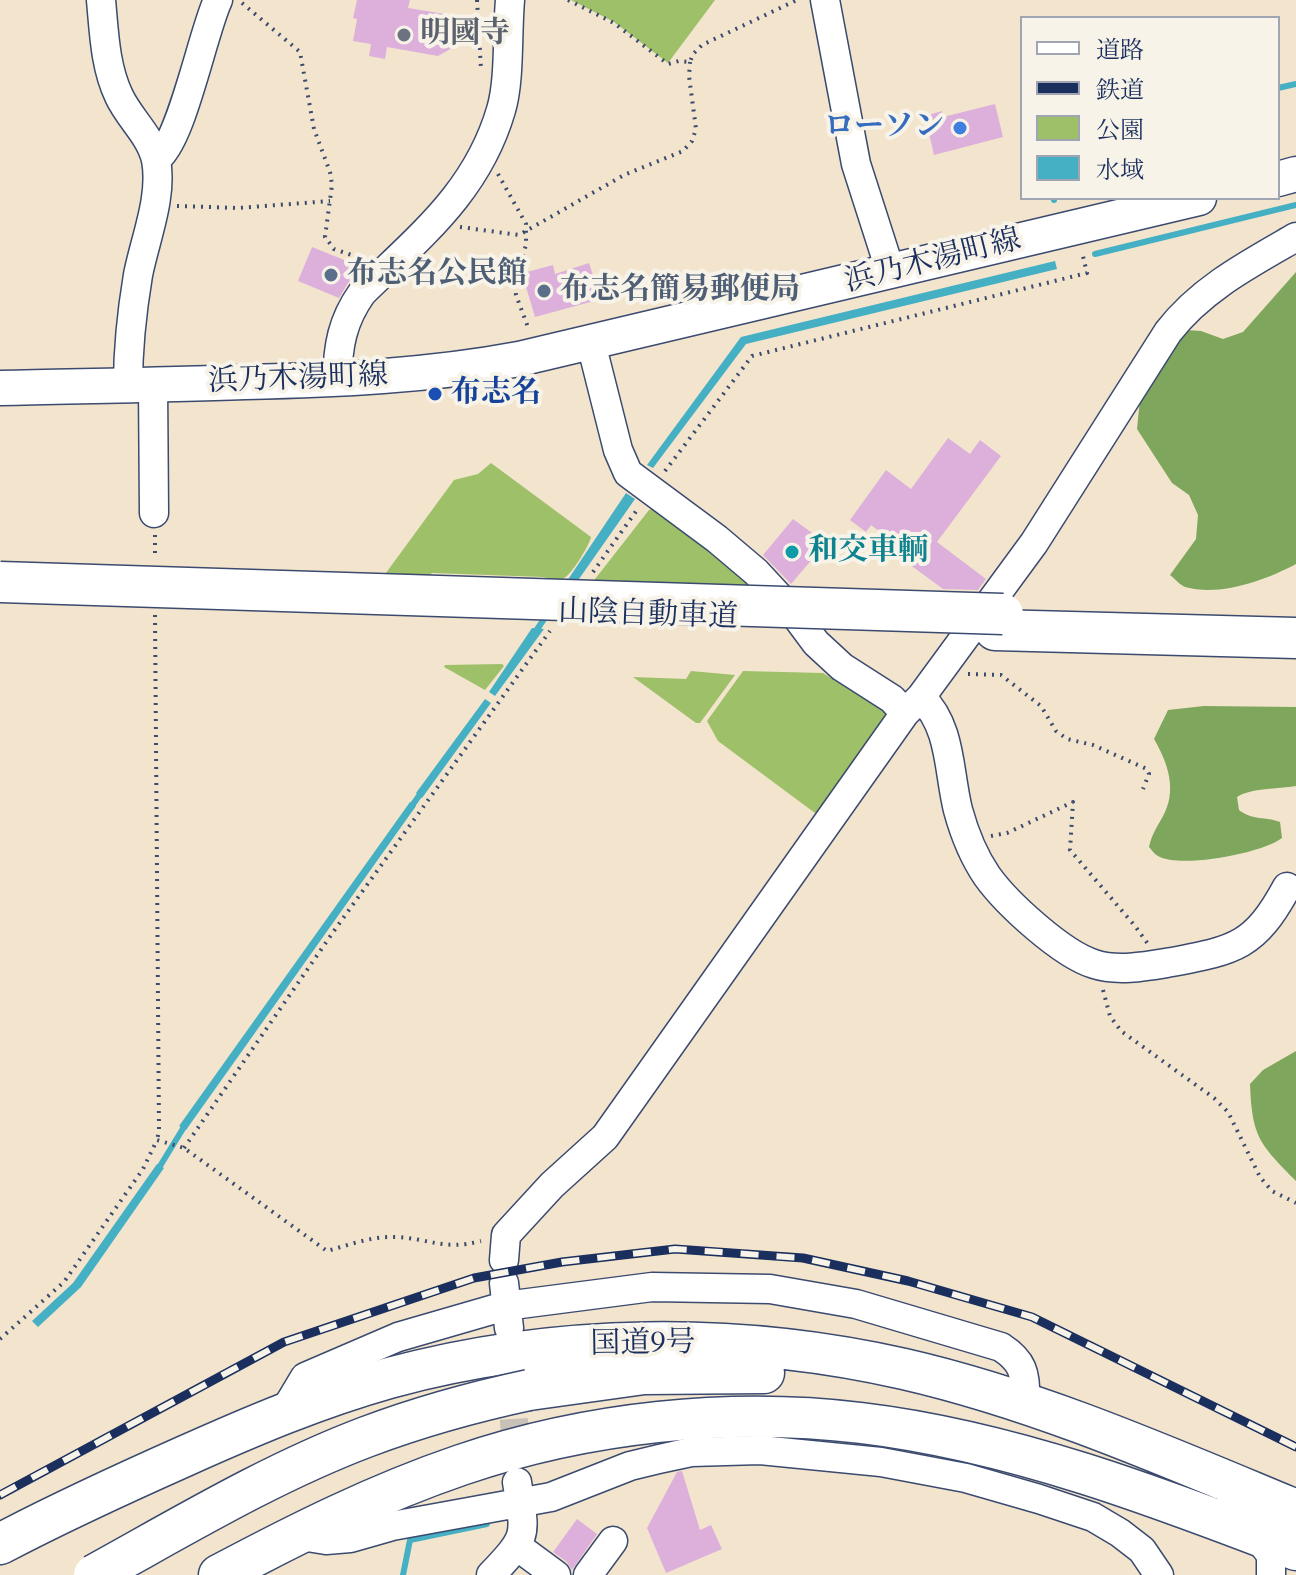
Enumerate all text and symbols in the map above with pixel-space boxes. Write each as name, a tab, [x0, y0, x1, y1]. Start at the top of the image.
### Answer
legend	[1020, 16, 1280, 200]
place label: 明國寺	[420, 17, 510, 53]
marker: 明國寺	[395, 26, 413, 44]
text: 道路	[1096, 34, 1144, 67]
text: 鉄道	[1096, 74, 1144, 107]
place label: ローソン	[824, 110, 944, 146]
text: 公園	[1096, 114, 1144, 147]
marker: ローソン	[951, 119, 969, 137]
text: 水域	[1096, 154, 1144, 187]
street label: 浜乃木湯町線	[841, 223, 1025, 301]
place label: 布志名公民館	[347, 257, 527, 293]
marker: 布志名公民館	[322, 266, 340, 284]
place label: 布志名簡易郵便局	[560, 273, 800, 309]
marker: 布志名簡易郵便局	[535, 282, 553, 300]
street label: 浜乃木湯町線	[207, 359, 389, 401]
place label: 布志名	[451, 376, 541, 412]
marker: 布志名	[426, 385, 444, 403]
place label: 和交車輌	[808, 534, 928, 570]
marker: 和交車輌	[783, 543, 801, 561]
street label: 山陰自動車道	[557, 595, 739, 637]
street label: 国道9号	[590, 1326, 696, 1364]

